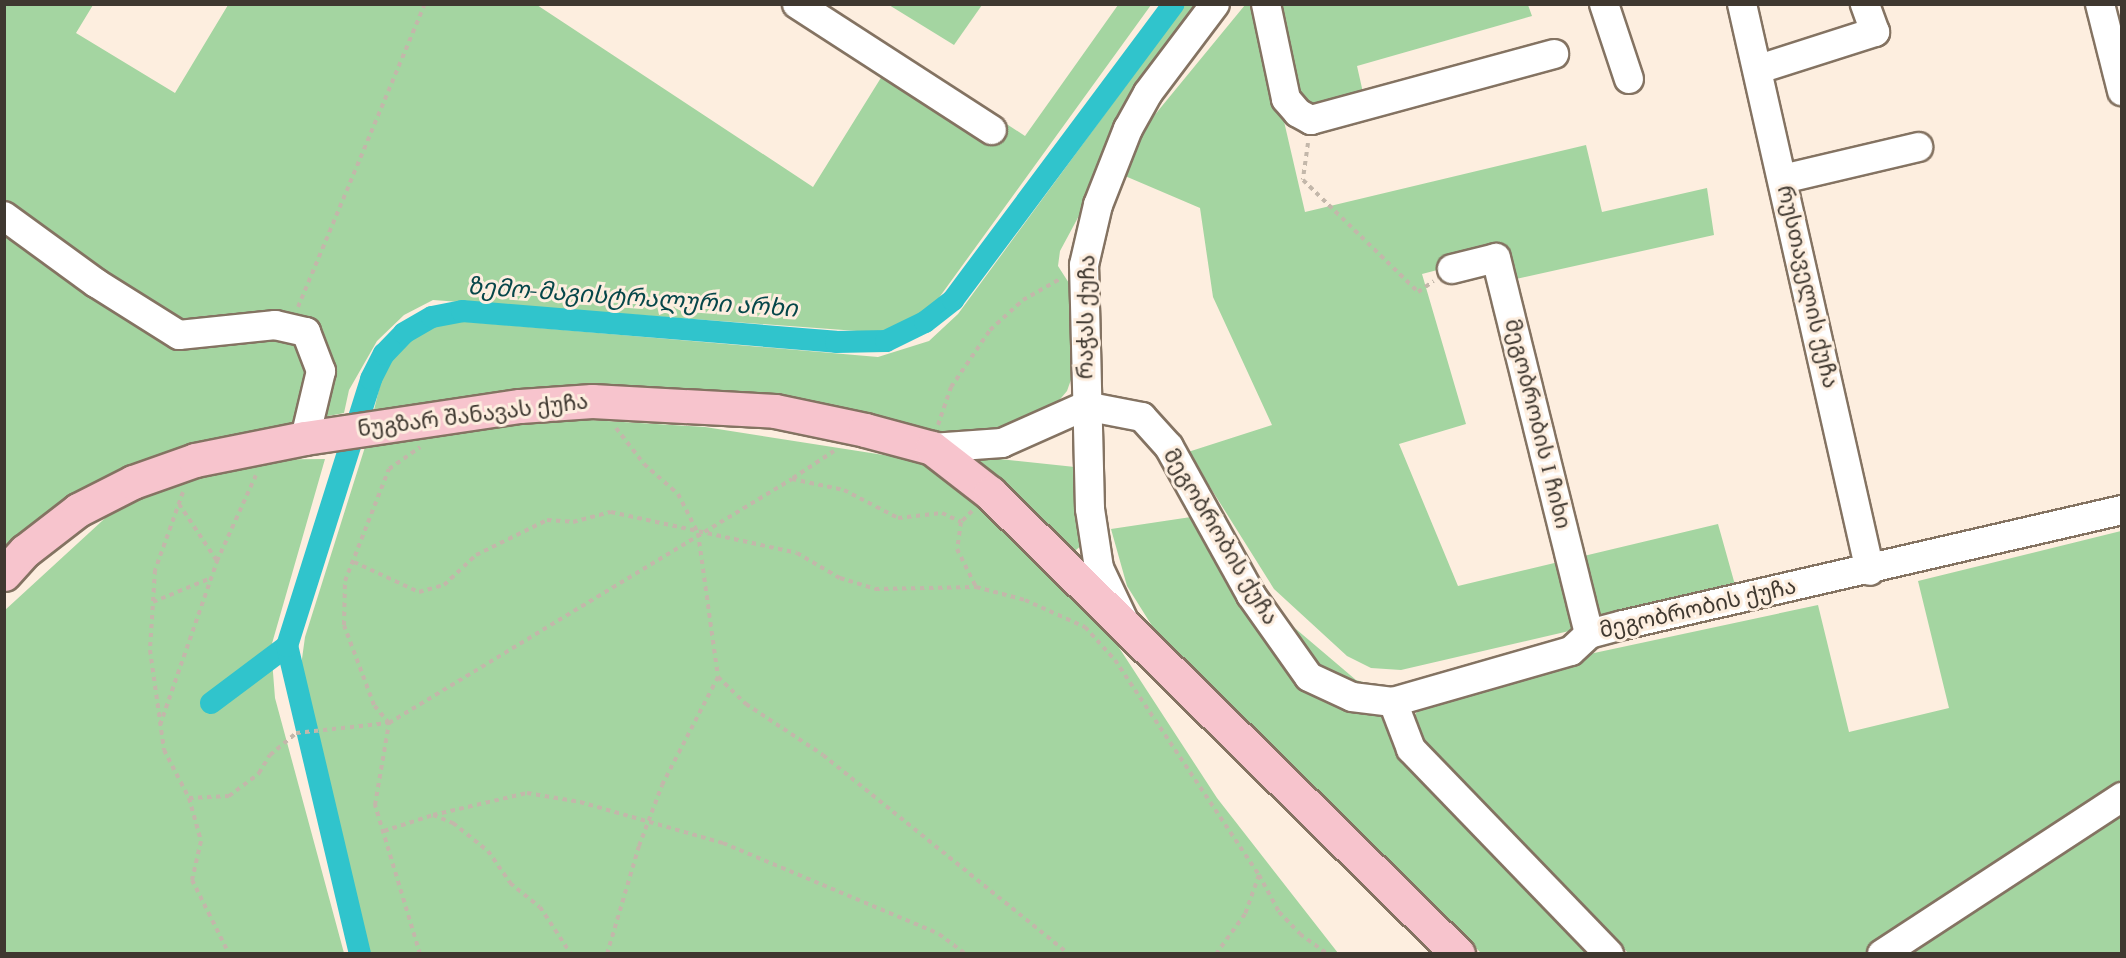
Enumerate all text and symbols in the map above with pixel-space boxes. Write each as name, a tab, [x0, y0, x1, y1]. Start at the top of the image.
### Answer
street label: რუსთაველის ქუჩა	[1771, 183, 1843, 391]
street label: რაჭას ქუჩა	[1073, 255, 1101, 379]
water label: ზემო-მაგისტრალური არხი	[466, 273, 798, 325]
street label: მეგობრობის I ჩიხი	[1498, 316, 1576, 532]
street label: ნუგზარ შანავას ქუჩა	[356, 389, 590, 443]
street label: მეგობრობის ქუჩა	[1157, 444, 1283, 630]
street label: მეგობრობის ქუჩა	[1597, 574, 1799, 644]

